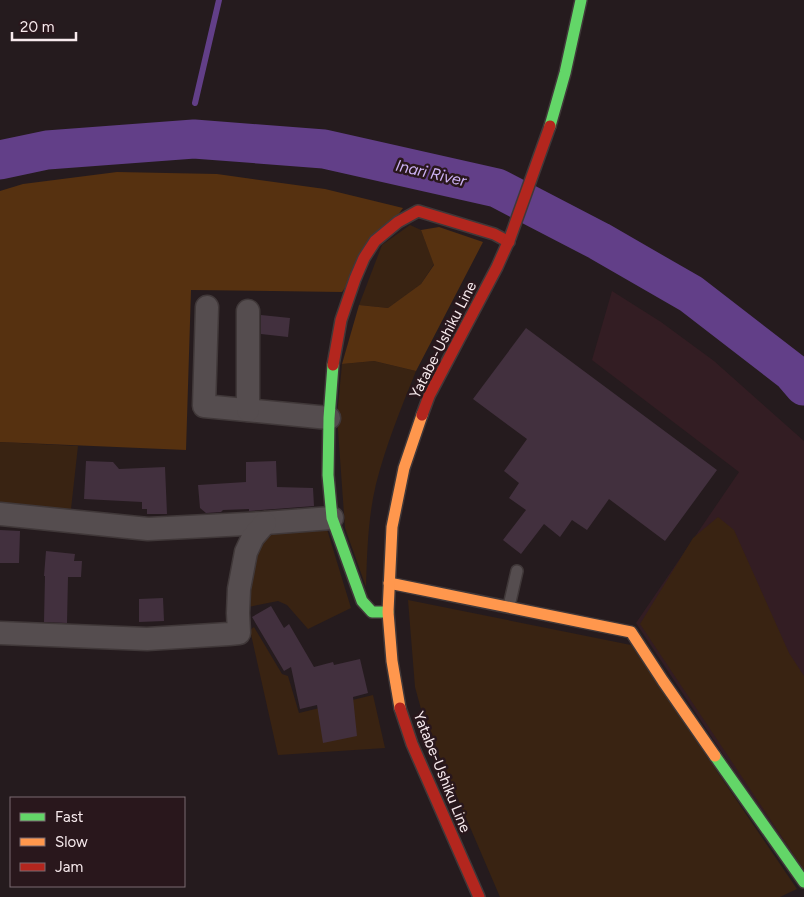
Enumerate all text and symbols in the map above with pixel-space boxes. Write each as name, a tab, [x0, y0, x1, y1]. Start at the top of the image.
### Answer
scale bar	[12, 10, 76, 42]
text: 20 m	[20, 18, 54, 36]
water label: Inari River	[394, 156, 469, 190]
street label: Yatabe-Ushiku Line	[406, 278, 480, 402]
street label: Yatabe-Ushiku Line	[409, 709, 475, 835]
legend	[10, 797, 185, 887]
text: Fast	[55, 808, 84, 826]
text: Slow	[55, 833, 88, 851]
text: Jam	[55, 858, 83, 876]

